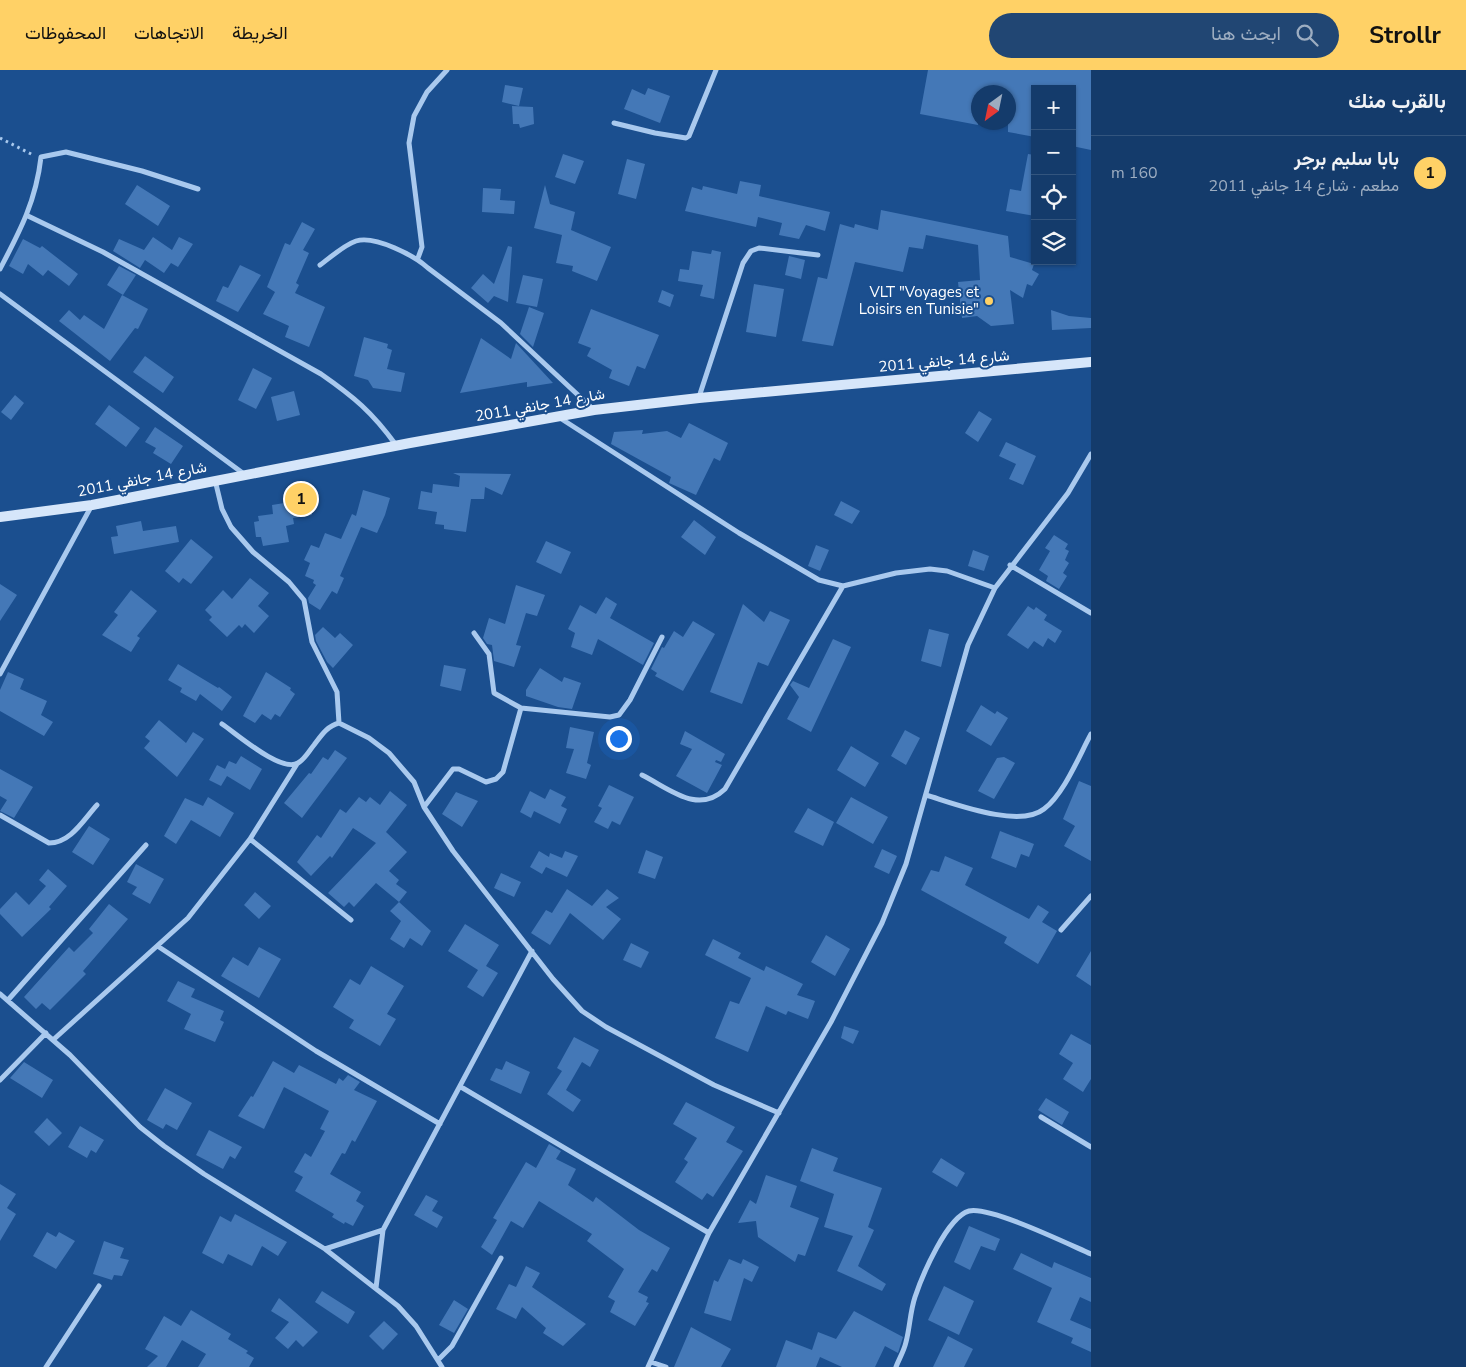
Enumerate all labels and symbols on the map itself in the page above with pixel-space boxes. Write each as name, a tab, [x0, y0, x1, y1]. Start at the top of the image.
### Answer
north arrow	[971, 85, 1016, 130]
place label: VLT "Voyages et Loisirs en Tunisie"	[859, 282, 980, 319]
marker: VLT "Voyages et Loisirs en Tunisie"	[983, 295, 995, 307]
street label: شارع 14 جانفي 2011	[878, 345, 1011, 380]
street label: شارع 14 جانفي 2011	[474, 384, 607, 429]
street label: شارع 14 جانفي 2011	[76, 457, 209, 504]
pin: 1	[285, 480, 317, 518]
your location	[606, 726, 632, 752]

